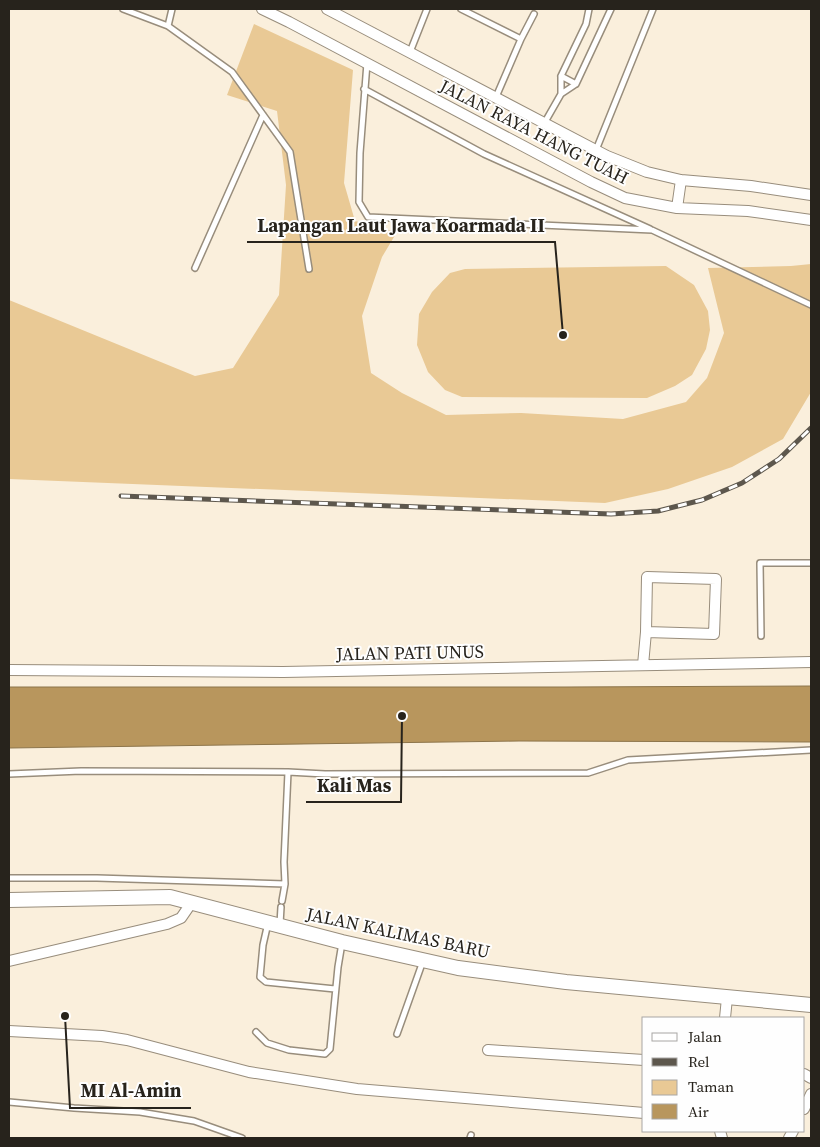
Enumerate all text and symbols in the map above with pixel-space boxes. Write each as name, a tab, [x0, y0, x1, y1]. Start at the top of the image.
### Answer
street label: JALAN RAYA HANG TUAH	[435, 73, 633, 190]
callout: Lapangan Laut Jawa Koarmada II	[247, 208, 555, 242]
text: Lapangan Laut Jawa Koarmada II	[257, 212, 545, 238]
street label: JALAN PATI UNUS	[335, 639, 484, 666]
callout: Kali Mas	[306, 768, 401, 802]
text: Kali Mas	[317, 772, 392, 798]
street label: JALAN KALIMAS BARU	[303, 901, 492, 964]
legend	[642, 1017, 805, 1132]
text: Jalan	[687, 1026, 722, 1047]
text: Rel	[688, 1051, 710, 1072]
callout: MI Al-Amin	[70, 1074, 191, 1108]
text: Taman	[688, 1076, 734, 1097]
text: MI Al-Amin	[80, 1077, 182, 1103]
text: Air	[688, 1101, 709, 1122]

